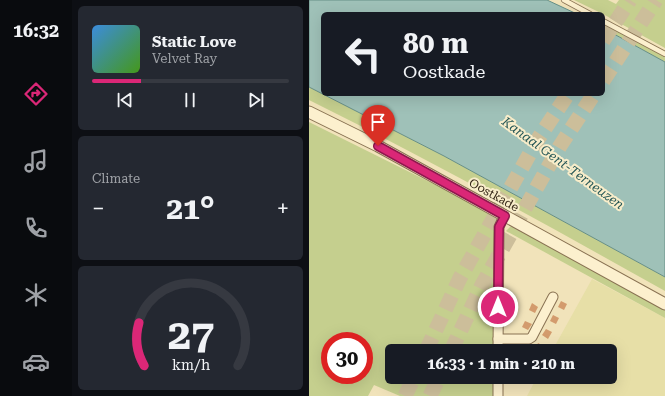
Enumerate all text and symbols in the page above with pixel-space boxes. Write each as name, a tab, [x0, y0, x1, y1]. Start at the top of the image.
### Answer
text: 16:32	[13, 20, 59, 41]
text: 80 m	[403, 27, 468, 60]
icon: left	[337, 28, 389, 80]
text: Static Love	[152, 33, 236, 51]
text: Velvet Ray	[152, 51, 217, 66]
text: Oostkade	[403, 61, 485, 82]
icon: directions	[22, 80, 50, 108]
icon: previous	[114, 89, 136, 111]
icon: pause	[179, 89, 201, 111]
icon: next	[245, 89, 267, 111]
pin	[361, 105, 395, 146]
icon: arrive	[367, 111, 389, 133]
water label: Kanaal Gent-Terneuzen	[498, 113, 627, 212]
icon: music	[22, 147, 50, 175]
text: Climate	[92, 171, 140, 186]
street label: Oostkade	[467, 176, 522, 215]
text: 21°	[166, 191, 215, 226]
text: −	[92, 196, 104, 221]
text: +	[277, 196, 289, 221]
icon: phone	[22, 214, 50, 242]
icon: climate	[22, 281, 50, 309]
position arrow	[477, 286, 519, 328]
text: 27	[167, 310, 214, 359]
speed limit sign: 30	[321, 332, 373, 384]
icon: car	[22, 348, 50, 376]
text: 16:33 · 1 min · 210 m	[427, 355, 575, 373]
text: km/h	[171, 357, 210, 373]

